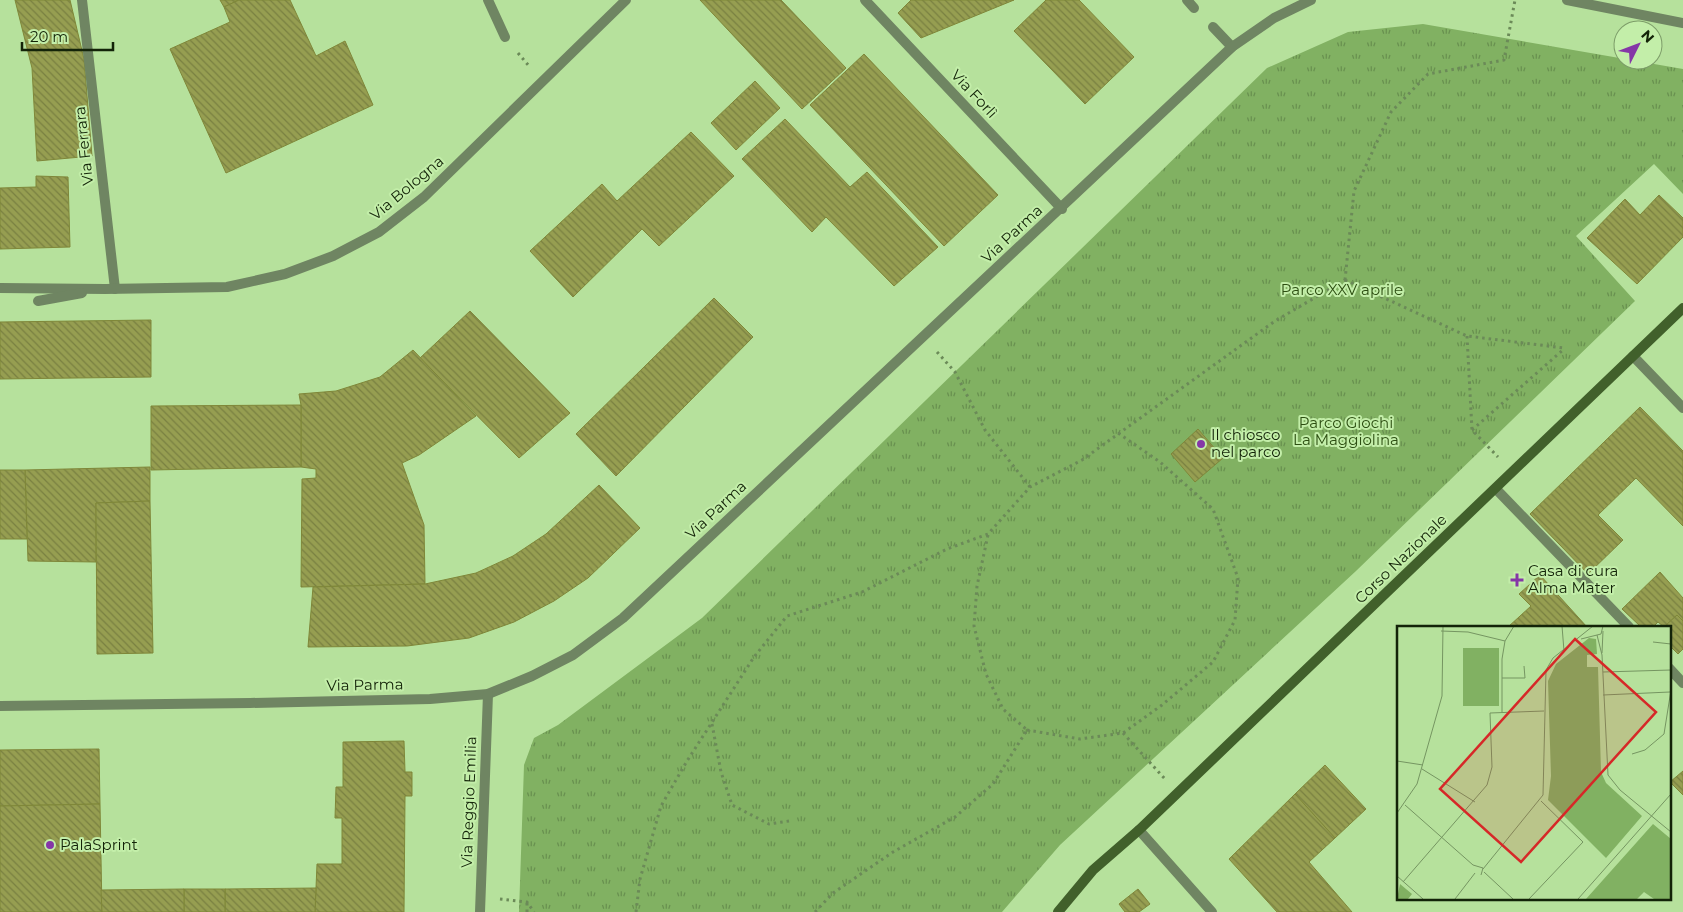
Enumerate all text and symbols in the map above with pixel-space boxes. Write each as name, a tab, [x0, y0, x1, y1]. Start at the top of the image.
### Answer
scale bar	[22, 20, 114, 52]
north arrow	[1613, 20, 1663, 70]
text: N	[1637, 26, 1658, 47]
text: 20 m	[30, 27, 68, 46]
street label: Via Forlì	[947, 65, 1002, 122]
street label: Via Ferrara	[70, 105, 97, 187]
street label: Via Bologna	[366, 151, 447, 224]
street label: Via Parma	[977, 200, 1046, 267]
park label: Parco XXV aprile	[1281, 280, 1403, 299]
park label: Parco Giochi La Maggiolina	[1293, 413, 1399, 449]
place label: Il chiosco nel parco	[1211, 425, 1281, 461]
marker: Il chiosco nel parco	[1195, 438, 1207, 450]
street label: Via Parma	[681, 476, 750, 543]
street label: Corso Nazionale	[1351, 510, 1451, 607]
place label: Casa di cura Alma Mater	[1528, 561, 1618, 597]
marker: Casa di cura Alma Mater	[1510, 573, 1524, 587]
inset map	[1397, 626, 1670, 900]
street label: Via Parma	[326, 674, 404, 695]
street label: Via Reggio Emilia	[457, 736, 480, 868]
place label: PalaSprint	[60, 835, 138, 854]
marker: PalaSprint	[44, 839, 56, 851]

